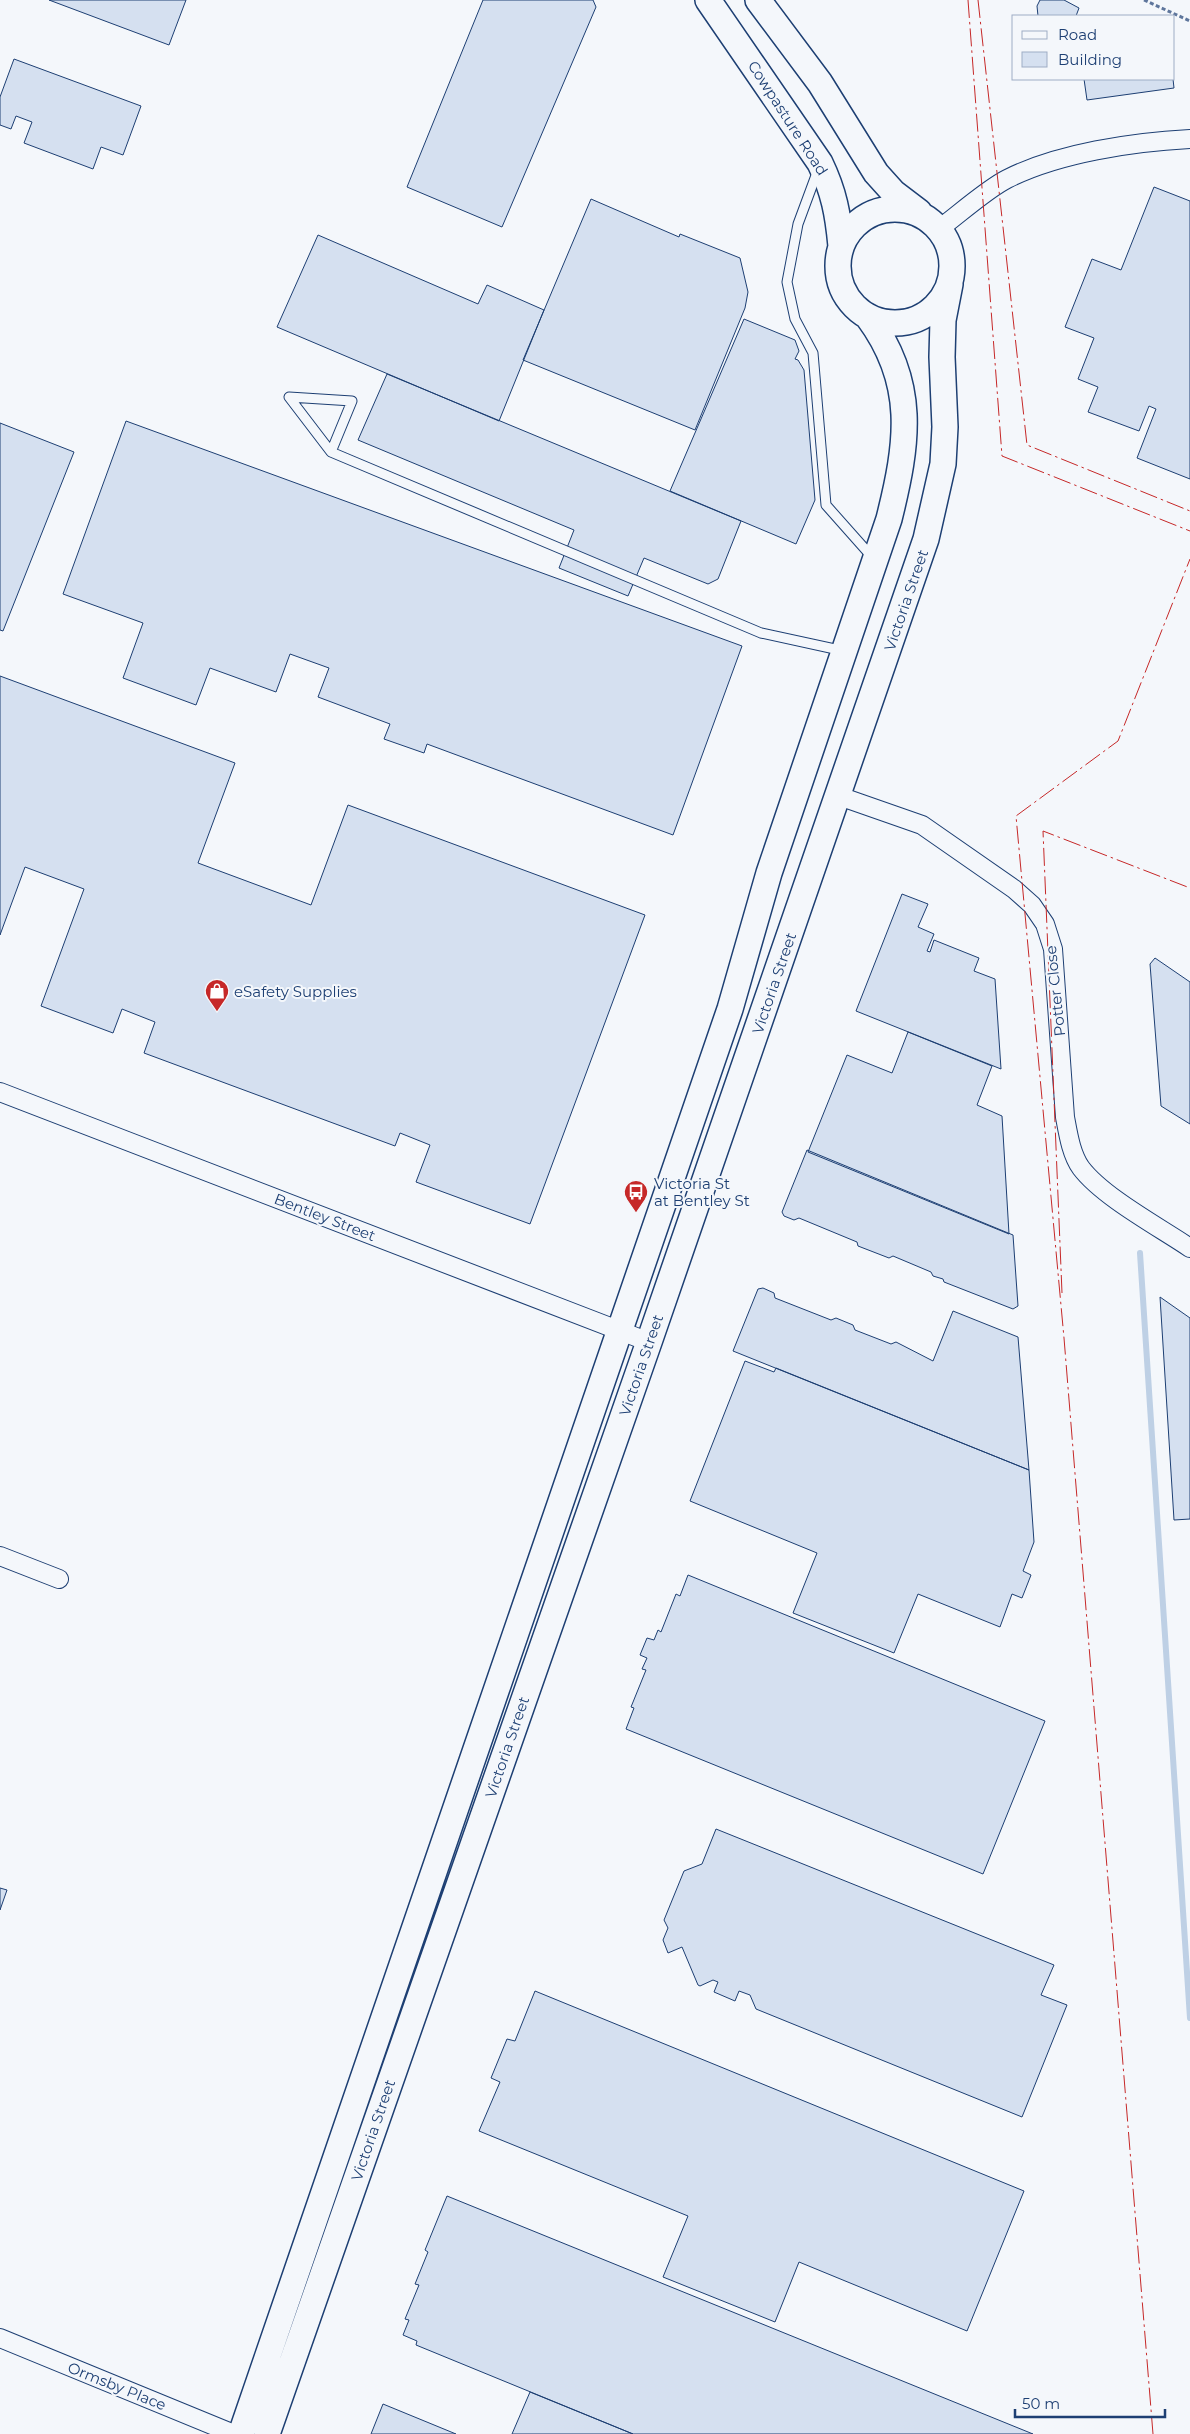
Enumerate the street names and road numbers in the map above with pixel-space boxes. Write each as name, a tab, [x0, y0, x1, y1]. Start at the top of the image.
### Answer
street label: Cowpasture Road	[744, 57, 832, 179]
street label: Victoria Street	[880, 547, 932, 653]
street label: Victoria Street	[748, 930, 800, 1036]
street label: Potter Close	[1041, 945, 1069, 1037]
street label: Bentley Street	[272, 1189, 378, 1245]
street label: Victoria Street	[615, 1312, 667, 1418]
street label: Victoria Street	[481, 1694, 533, 1800]
street label: Victoria Street	[347, 2077, 399, 2183]
street label: Ormsby Place	[65, 2358, 169, 2414]

